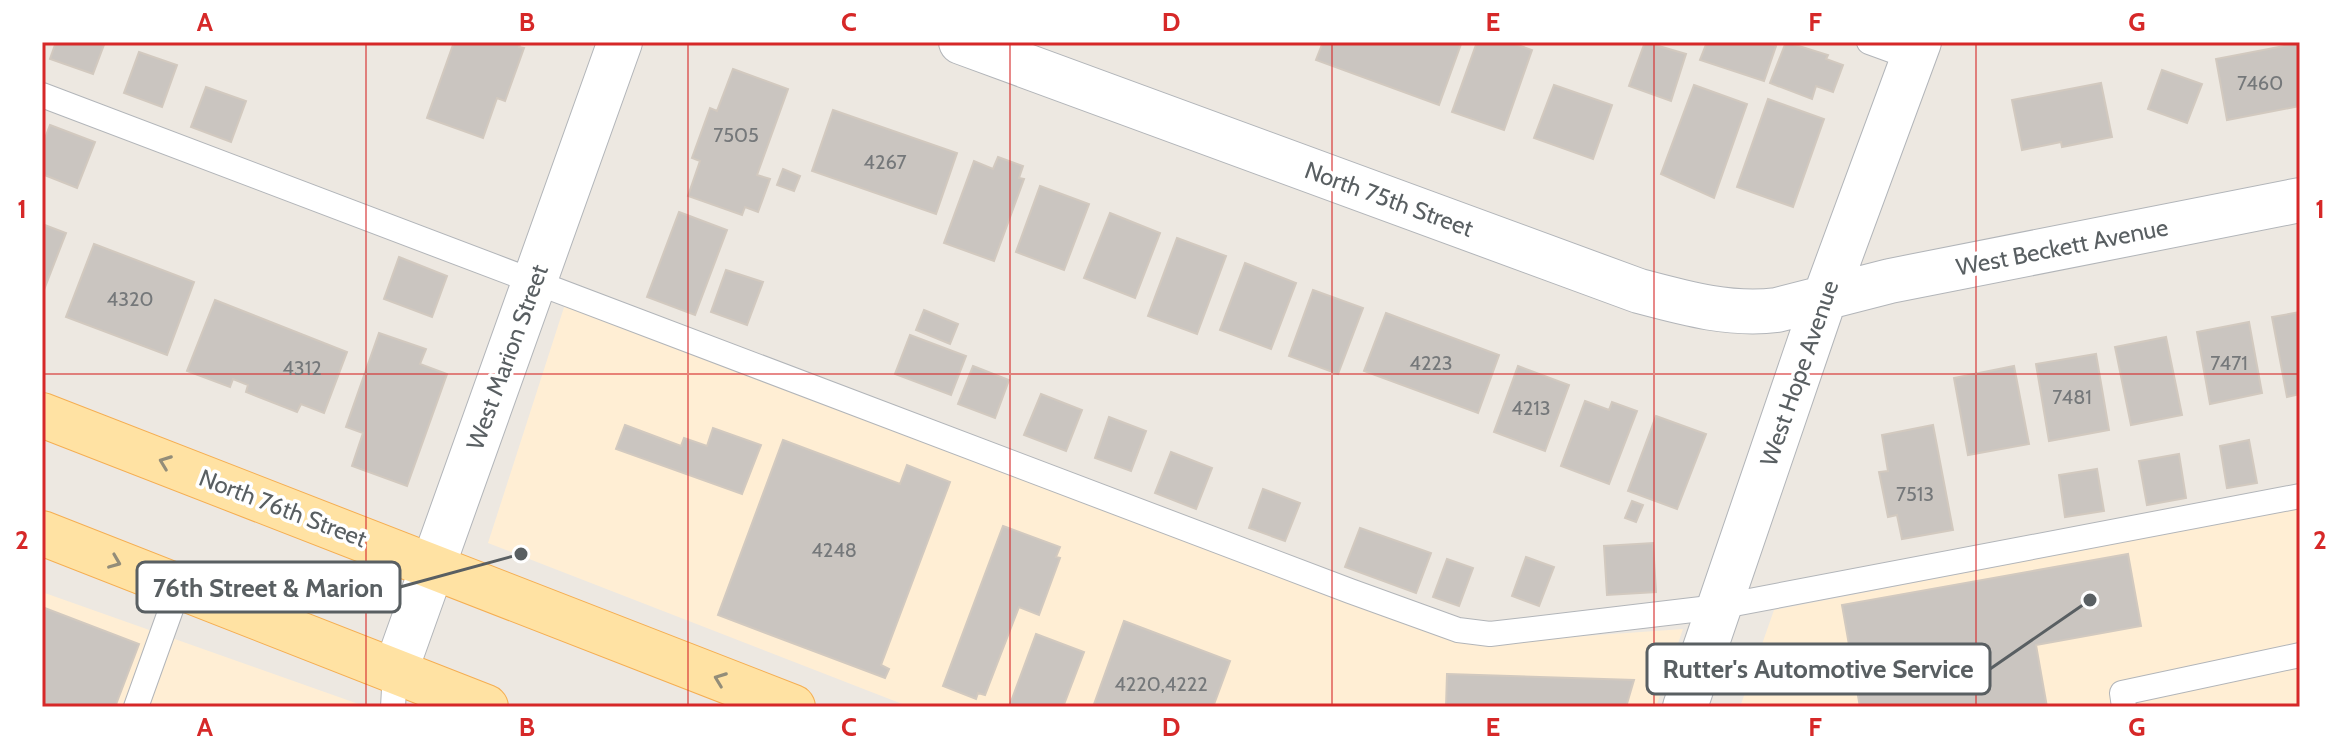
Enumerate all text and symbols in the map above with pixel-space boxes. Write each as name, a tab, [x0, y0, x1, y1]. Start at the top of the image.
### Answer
text: A	[197, 6, 214, 38]
text: B	[519, 6, 535, 38]
text: C	[841, 6, 857, 38]
text: D	[1162, 6, 1180, 38]
text: E	[1486, 6, 1500, 38]
text: F	[1808, 6, 1822, 38]
text: G	[2128, 6, 2146, 38]
house number: 7460	[2237, 71, 2283, 95]
house number: 7505	[713, 123, 759, 147]
house number: 4267	[863, 150, 907, 174]
street label: North 75th Street	[1301, 155, 1477, 243]
text: 1	[17, 193, 27, 225]
text: 1	[2315, 193, 2325, 225]
street label: West Beckett Avenue	[1954, 212, 2170, 282]
street label: West Marion Street	[460, 261, 554, 453]
street label: West Hope Avenue	[1754, 276, 1844, 470]
house number: 4320	[107, 287, 153, 311]
house number: 4223	[1409, 351, 1453, 375]
house number: 7471	[2210, 351, 2248, 375]
house number: 4312	[282, 356, 322, 380]
house number: 7481	[2052, 385, 2092, 409]
house number: 4213	[1511, 396, 1551, 420]
one-way arrow	[159, 455, 173, 472]
street label: North 76th Street	[195, 463, 371, 553]
house number: 7513	[1896, 482, 1934, 506]
text: 2	[15, 524, 29, 556]
text: 2	[2313, 524, 2327, 556]
house number: 4248	[811, 538, 857, 562]
one-way arrow	[107, 552, 121, 568]
callout: 76th Street & Marion	[137, 562, 400, 612]
text: 76th Street & Marion	[153, 572, 383, 604]
callout: Rutter's Automotive Service	[1647, 644, 1990, 694]
text: Rutter's Automotive Service	[1662, 653, 1974, 685]
one-way arrow	[714, 672, 728, 688]
house number: 4220,4222	[1114, 672, 1208, 696]
text: A	[197, 711, 214, 743]
text: B	[519, 711, 535, 743]
text: C	[841, 711, 857, 743]
text: D	[1162, 711, 1180, 743]
text: E	[1486, 711, 1500, 743]
text: F	[1808, 711, 1822, 743]
text: G	[2128, 711, 2146, 743]

